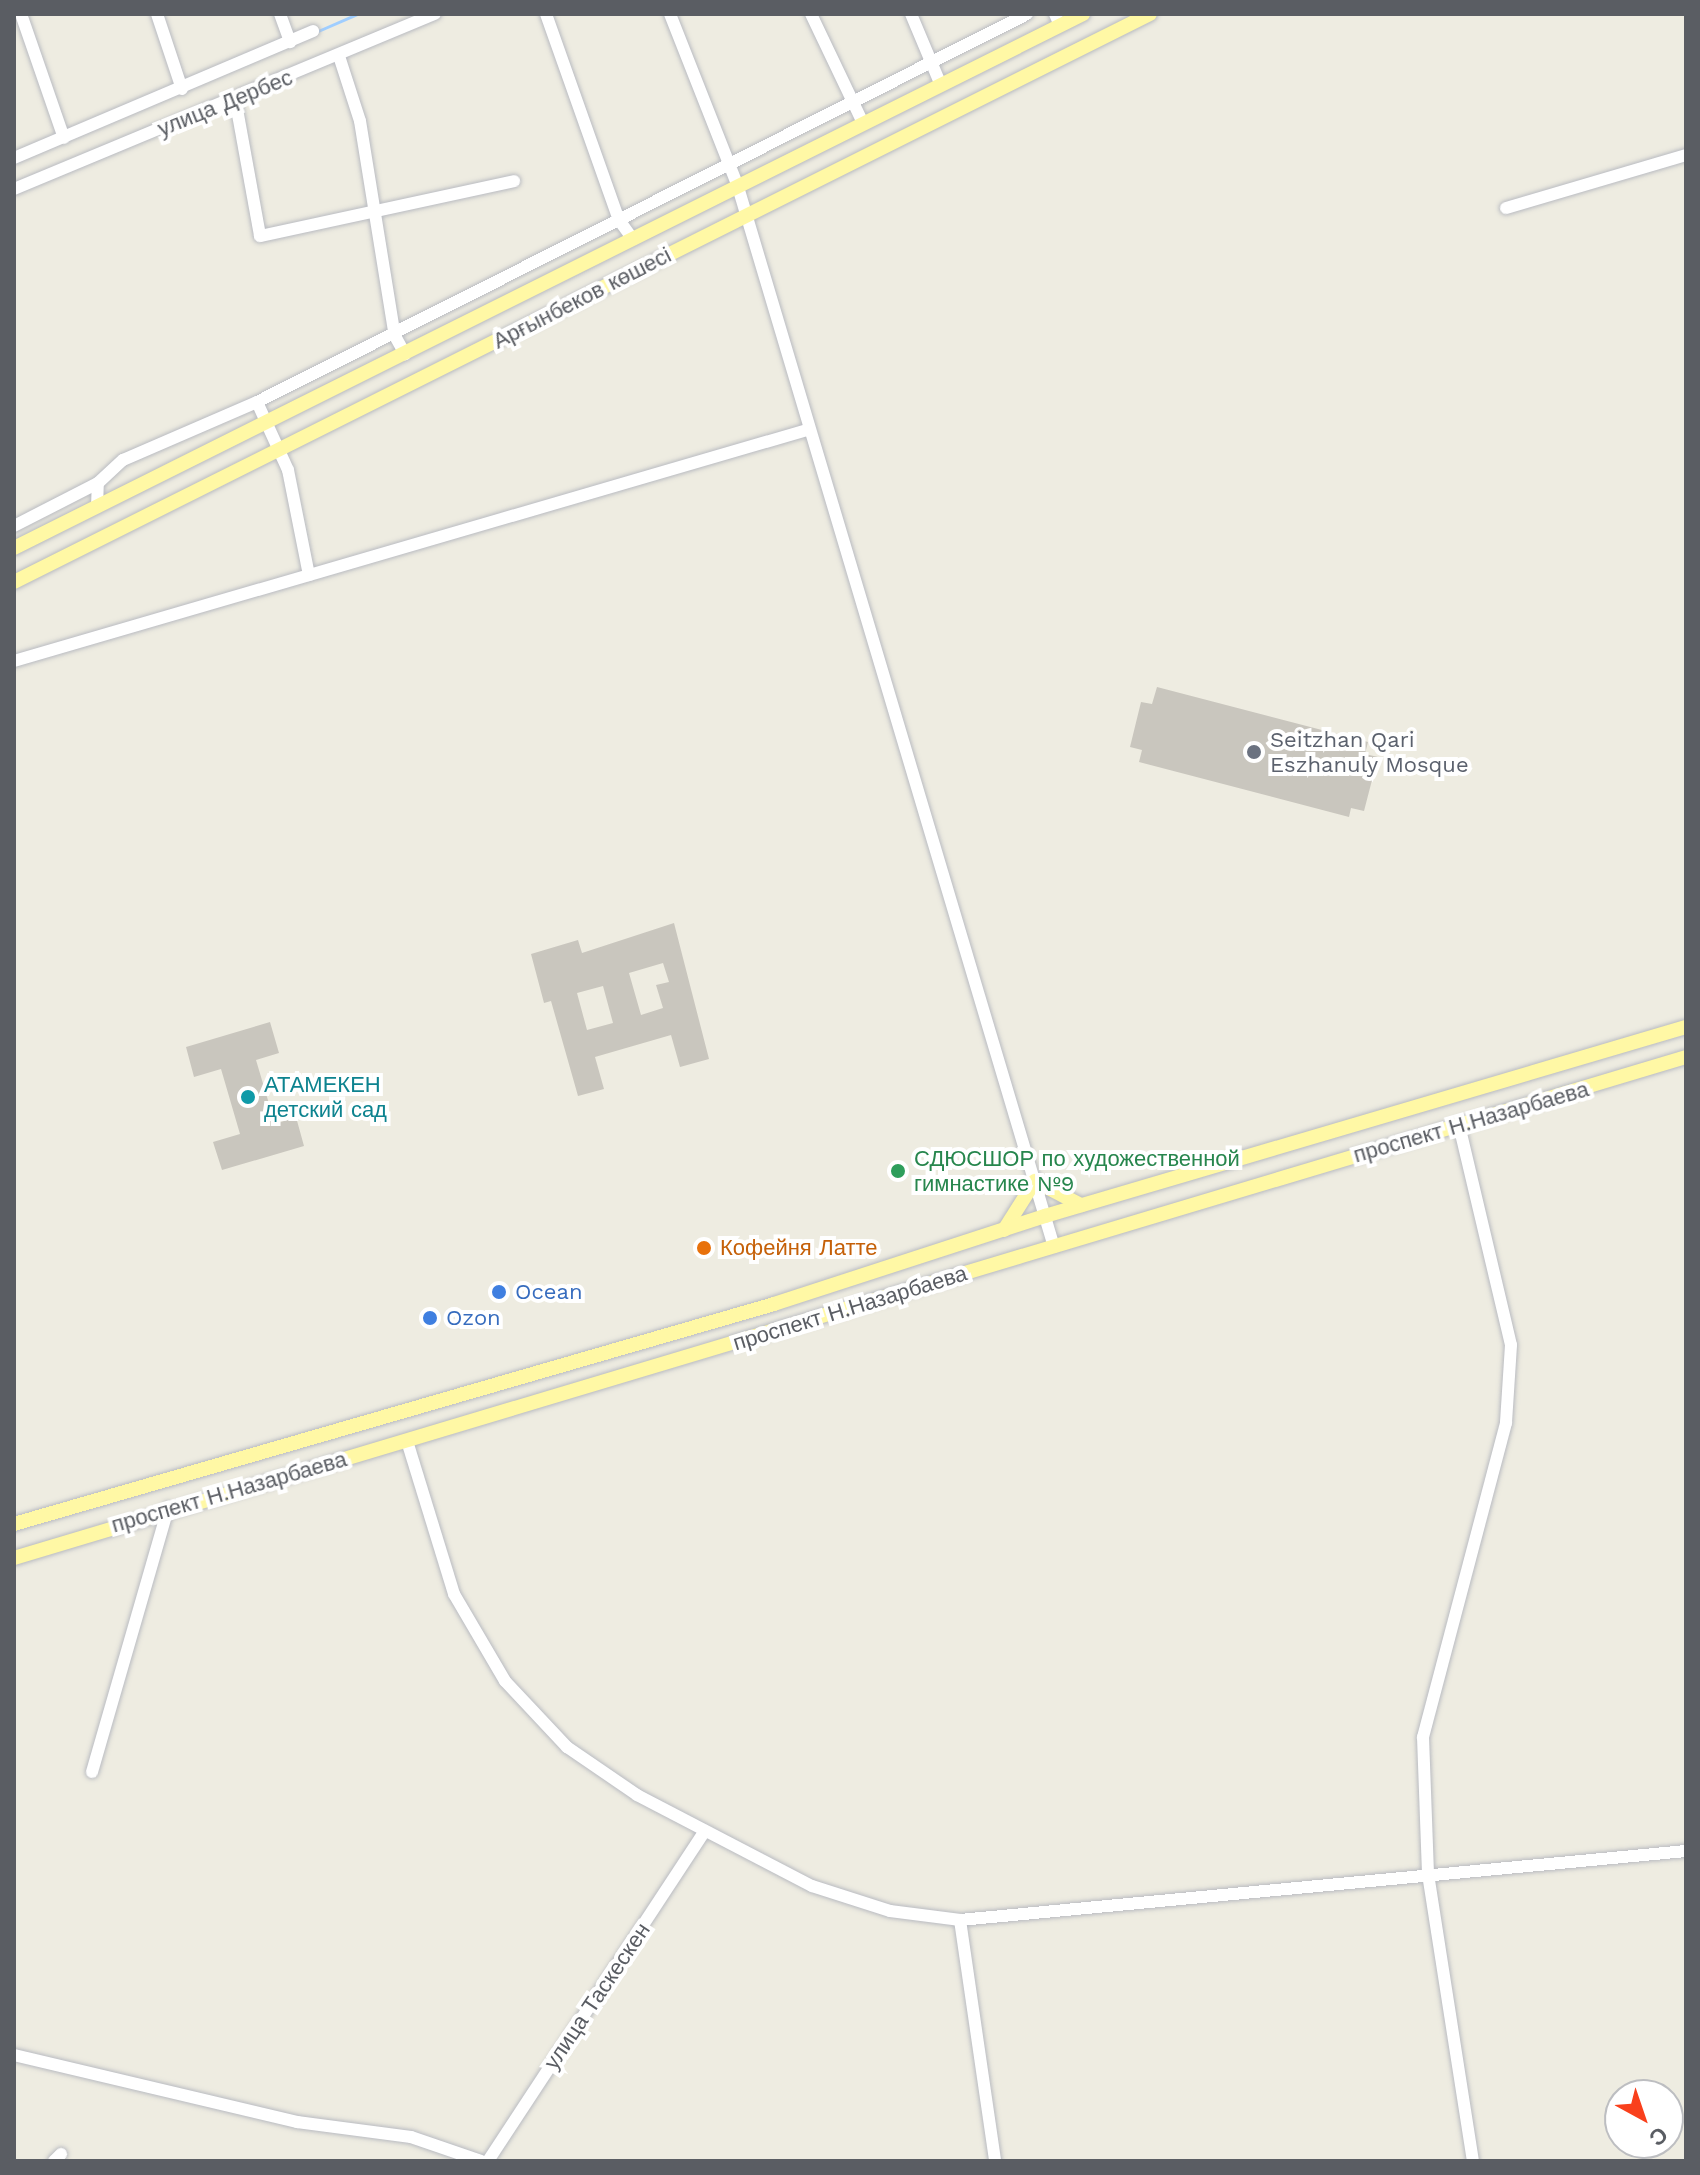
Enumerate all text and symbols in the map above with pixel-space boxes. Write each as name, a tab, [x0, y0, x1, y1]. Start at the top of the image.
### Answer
street label: улица Дербес	[154, 64, 296, 142]
street label: Арғынбеков көшесі	[489, 242, 675, 354]
place label: Seitzhan Qari Eszhanuly Mosque	[1270, 726, 1469, 778]
marker: Seitzhan Qari Eszhanuly Mosque	[1245, 743, 1263, 761]
place label: АТАМЕКЕН детский сад	[264, 1071, 387, 1122]
street label: проспект Н.Назарбаева	[1350, 1076, 1592, 1168]
marker: АТАМЕКЕН детский сад	[239, 1088, 257, 1106]
place label: СДЮСШОР по художественной гимнастике №9	[914, 1145, 1240, 1196]
marker: СДЮСШОР по художественной гимнастике №9	[889, 1162, 907, 1180]
place label: Кофейня Латте	[720, 1235, 878, 1261]
marker: Кофейня Латте	[695, 1239, 713, 1257]
street label: проспект Н.Назарбаева	[730, 1260, 970, 1356]
place label: Ocean	[515, 1279, 583, 1305]
marker: Ocean	[490, 1283, 508, 1301]
place label: Ozon	[446, 1305, 501, 1331]
marker: Ozon	[421, 1309, 439, 1327]
street label: проспект Н.Назарбаева	[108, 1446, 350, 1538]
street label: улица Таскескен	[538, 1918, 656, 2074]
north arrow	[1604, 2079, 1684, 2159]
text: С	[1644, 2122, 1673, 2151]

